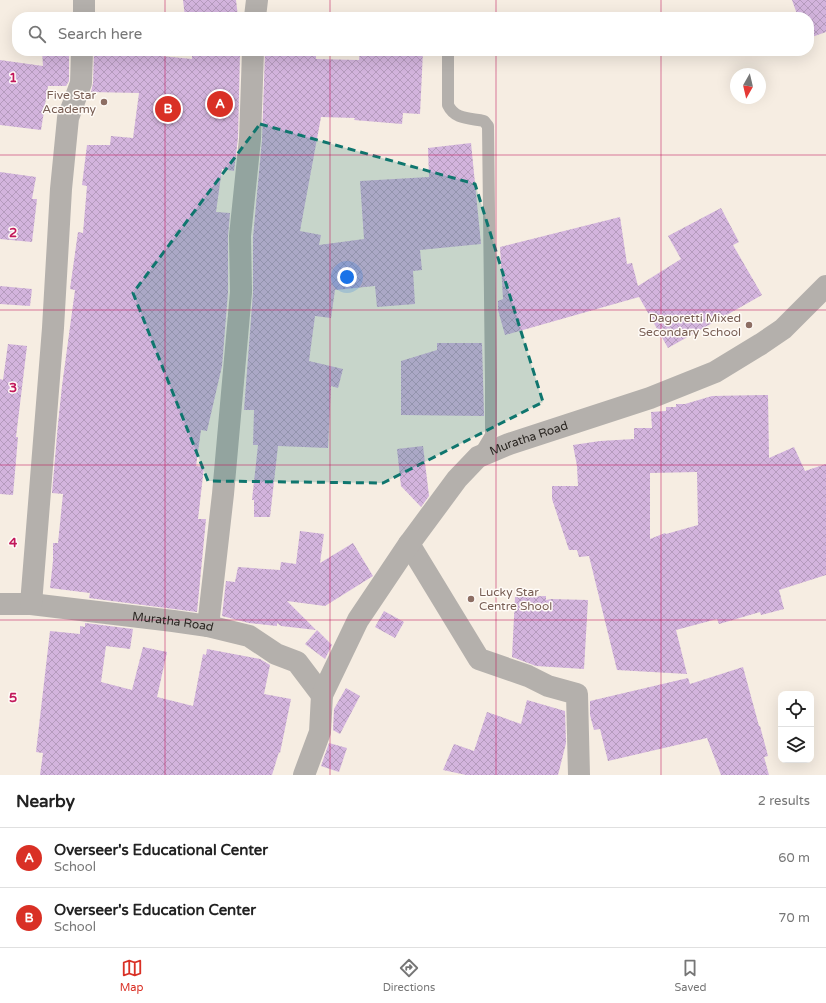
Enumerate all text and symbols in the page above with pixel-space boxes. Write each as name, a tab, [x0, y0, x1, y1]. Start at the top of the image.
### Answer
search box	[12, 12, 814, 56]
icon: search	[26, 23, 48, 45]
text: Search here	[58, 25, 142, 43]
north arrow	[730, 68, 766, 104]
text: 1	[9, 70, 17, 86]
place label: Five Star Academy	[42, 88, 97, 116]
pin: A	[207, 89, 233, 119]
pin: B	[155, 94, 181, 124]
marker: Five Star Academy	[99, 97, 109, 107]
text: 2	[9, 225, 17, 241]
your location	[337, 267, 357, 287]
place label: Dagoretti Mixed Secondary School	[639, 311, 741, 339]
marker: Dagoretti Mixed Secondary School	[744, 320, 754, 330]
text: 3	[9, 380, 17, 396]
street label: Muratha Road	[487, 418, 570, 458]
text: 4	[9, 535, 18, 551]
place label: Lucky Star Centre Shool	[479, 585, 552, 613]
marker: Lucky Star Centre Shool	[466, 594, 476, 604]
street label: Muratha Road	[131, 609, 215, 634]
text: 5	[9, 690, 17, 706]
map controls	[778, 691, 814, 763]
button: locate	[778, 691, 814, 727]
button: layers	[778, 727, 814, 763]
text: Nearby	[16, 791, 75, 812]
text: 2 results	[758, 793, 810, 809]
text: Overseer's Educational Center	[54, 841, 268, 859]
text: A	[24, 850, 34, 866]
text: 60 m	[778, 850, 810, 866]
text: School	[54, 859, 96, 875]
text: Overseer's Education Center	[54, 901, 256, 919]
text: B	[24, 910, 34, 926]
text: 70 m	[778, 910, 810, 926]
text: School	[54, 919, 96, 935]
tab: Map	[120, 957, 143, 994]
tab: Directions	[383, 957, 435, 994]
tab: Saved	[675, 957, 706, 994]

